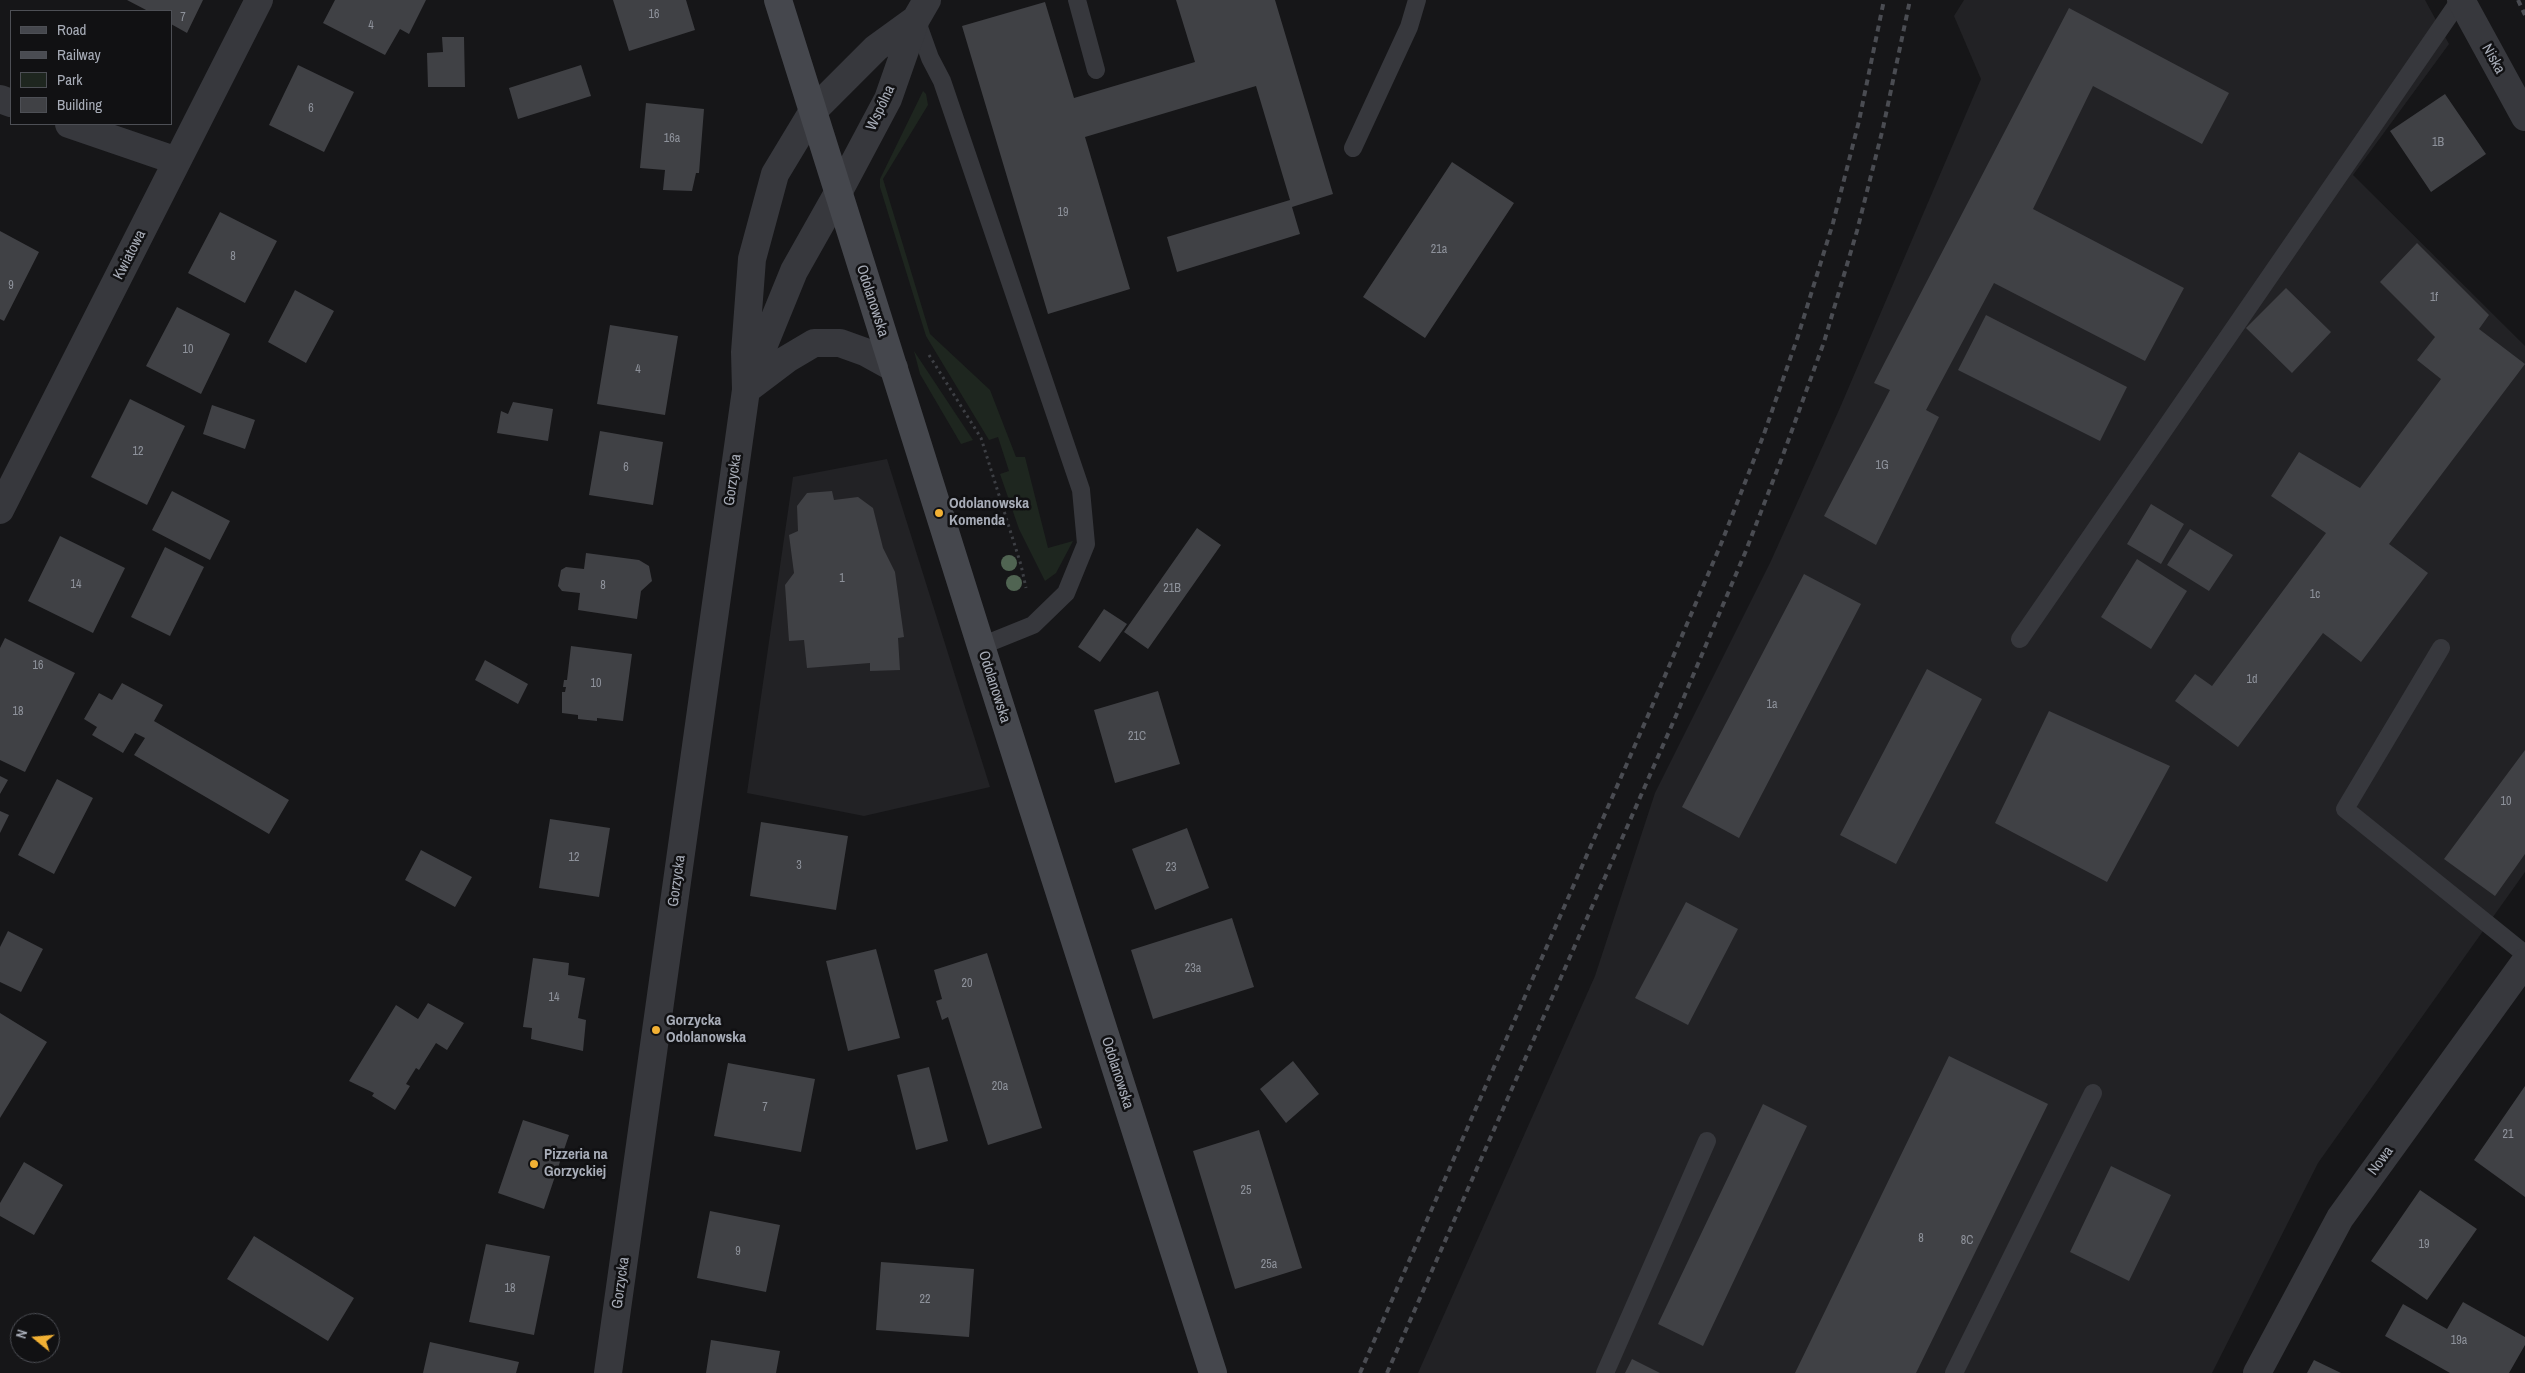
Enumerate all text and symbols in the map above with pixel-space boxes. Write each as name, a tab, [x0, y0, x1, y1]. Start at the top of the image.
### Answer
house number: 16	[649, 8, 659, 22]
legend	[10, 10, 172, 125]
house number: 7	[180, 11, 186, 25]
text: Road	[57, 19, 86, 40]
house number: 4	[368, 19, 374, 33]
street label: Niska	[2478, 41, 2508, 77]
text: Railway	[57, 44, 101, 65]
text: Park	[57, 69, 82, 90]
street label: Wspólna	[863, 83, 899, 133]
text: Building	[57, 94, 102, 115]
house number: 6	[308, 102, 314, 116]
house number: 16a	[664, 132, 680, 146]
house number: 1B	[2432, 136, 2444, 150]
house number: 19	[1058, 206, 1068, 220]
street label: Kwiatowa	[110, 227, 150, 283]
house number: 21a	[1431, 243, 1447, 257]
house number: 8	[230, 250, 236, 264]
street label: Odolanowska	[852, 263, 892, 339]
house number: 9	[8, 279, 14, 293]
house number: 1f	[2430, 291, 2438, 305]
house number: 10	[183, 343, 193, 357]
house number: 4	[635, 363, 641, 377]
house number: 12	[133, 445, 143, 459]
street label: Gorzycka	[720, 453, 746, 507]
house number: 1G	[1875, 459, 1889, 473]
house number: 6	[623, 461, 629, 475]
place label: Odolanowska Komenda	[949, 495, 1029, 530]
marker: Odolanowska Komenda	[933, 507, 945, 519]
house number: 1	[839, 572, 845, 586]
house number: 14	[71, 578, 81, 592]
house number: 8	[600, 579, 606, 593]
house number: 21B	[1163, 582, 1181, 596]
house number: 1c	[2310, 588, 2320, 602]
street label: Odolanowska	[974, 649, 1014, 725]
house number: 16	[33, 659, 43, 673]
house number: 1d	[2247, 673, 2257, 687]
house number: 10	[591, 677, 601, 691]
house number: 1a	[1767, 698, 1777, 712]
house number: 18	[13, 705, 23, 719]
house number: 21C	[1128, 730, 1146, 744]
house number: 10	[2501, 795, 2511, 809]
house number: 12	[569, 851, 579, 865]
street label: Gorzycka	[664, 854, 690, 908]
house number: 3	[796, 859, 802, 873]
house number: 23	[1166, 861, 1176, 875]
house number: 23a	[1185, 962, 1201, 976]
house number: 20	[962, 977, 972, 991]
house number: 14	[549, 991, 559, 1005]
place label: Gorzycka Odolanowska	[666, 1012, 746, 1047]
marker: Gorzycka Odolanowska	[650, 1024, 662, 1036]
street label: Odolanowska	[1097, 1035, 1137, 1111]
house number: 20a	[992, 1080, 1008, 1094]
house number: 7	[762, 1101, 768, 1115]
house number: 21	[2503, 1128, 2513, 1142]
street label: Nowa	[2364, 1143, 2398, 1179]
place label: Pizzeria na Gorzyckiej	[544, 1146, 608, 1181]
marker: Pizzeria na Gorzyckiej	[528, 1158, 540, 1170]
house number: 25	[1241, 1184, 1251, 1198]
house number: 8	[1918, 1232, 1924, 1246]
house number: 8C	[1961, 1234, 1973, 1248]
house number: 19	[2419, 1238, 2429, 1252]
house number: 9	[735, 1245, 741, 1259]
street label: Gorzycka	[608, 1256, 634, 1310]
house number: 25a	[1261, 1258, 1277, 1272]
house number: 18	[505, 1282, 515, 1296]
house number: 22	[920, 1293, 930, 1307]
north arrow	[10, 1313, 60, 1363]
text: N	[12, 1327, 31, 1341]
house number: 19a	[2451, 1334, 2467, 1348]

